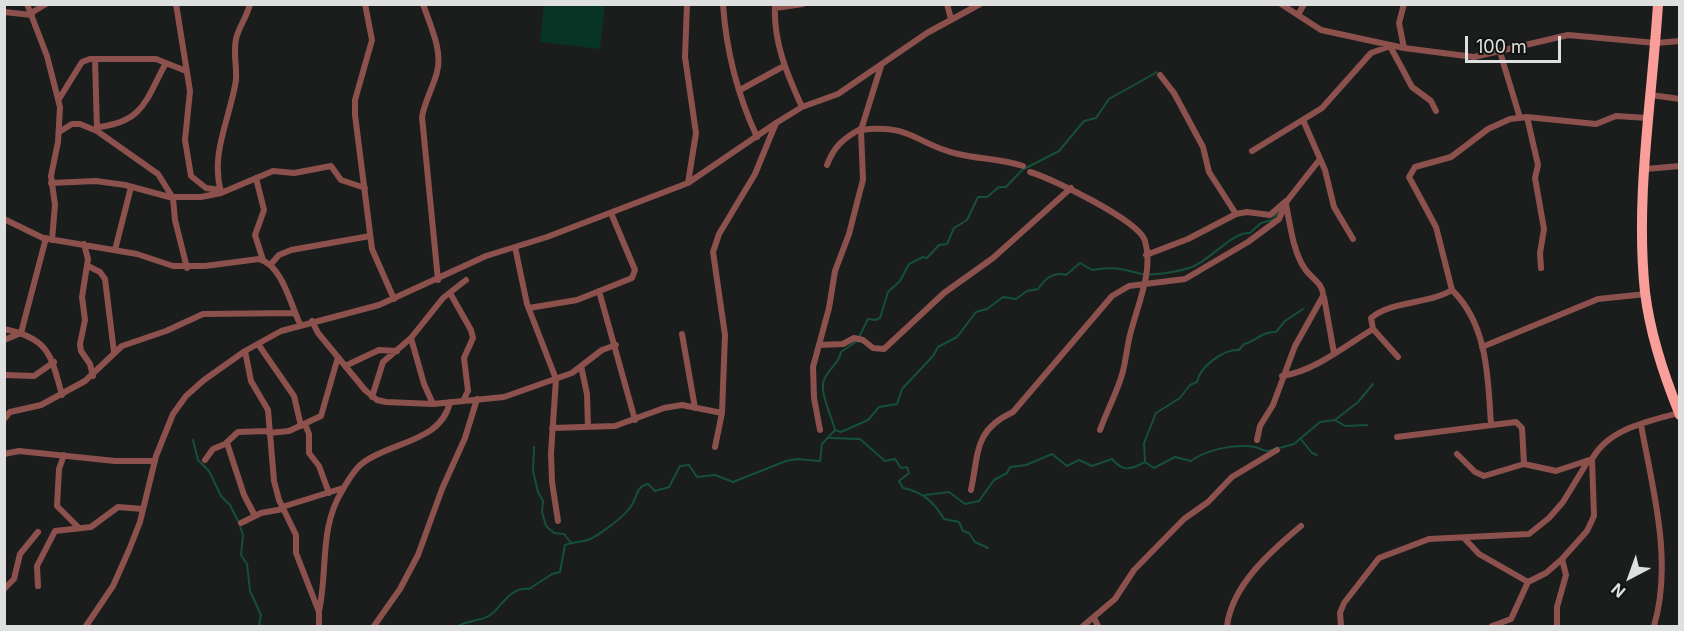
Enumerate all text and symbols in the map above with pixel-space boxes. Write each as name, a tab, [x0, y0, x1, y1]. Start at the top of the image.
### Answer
scale bar	[1468, 24, 1564, 62]
text: 100 m	[1476, 36, 1527, 57]
north arrow	[1600, 547, 1660, 607]
text: N	[1607, 579, 1629, 602]

